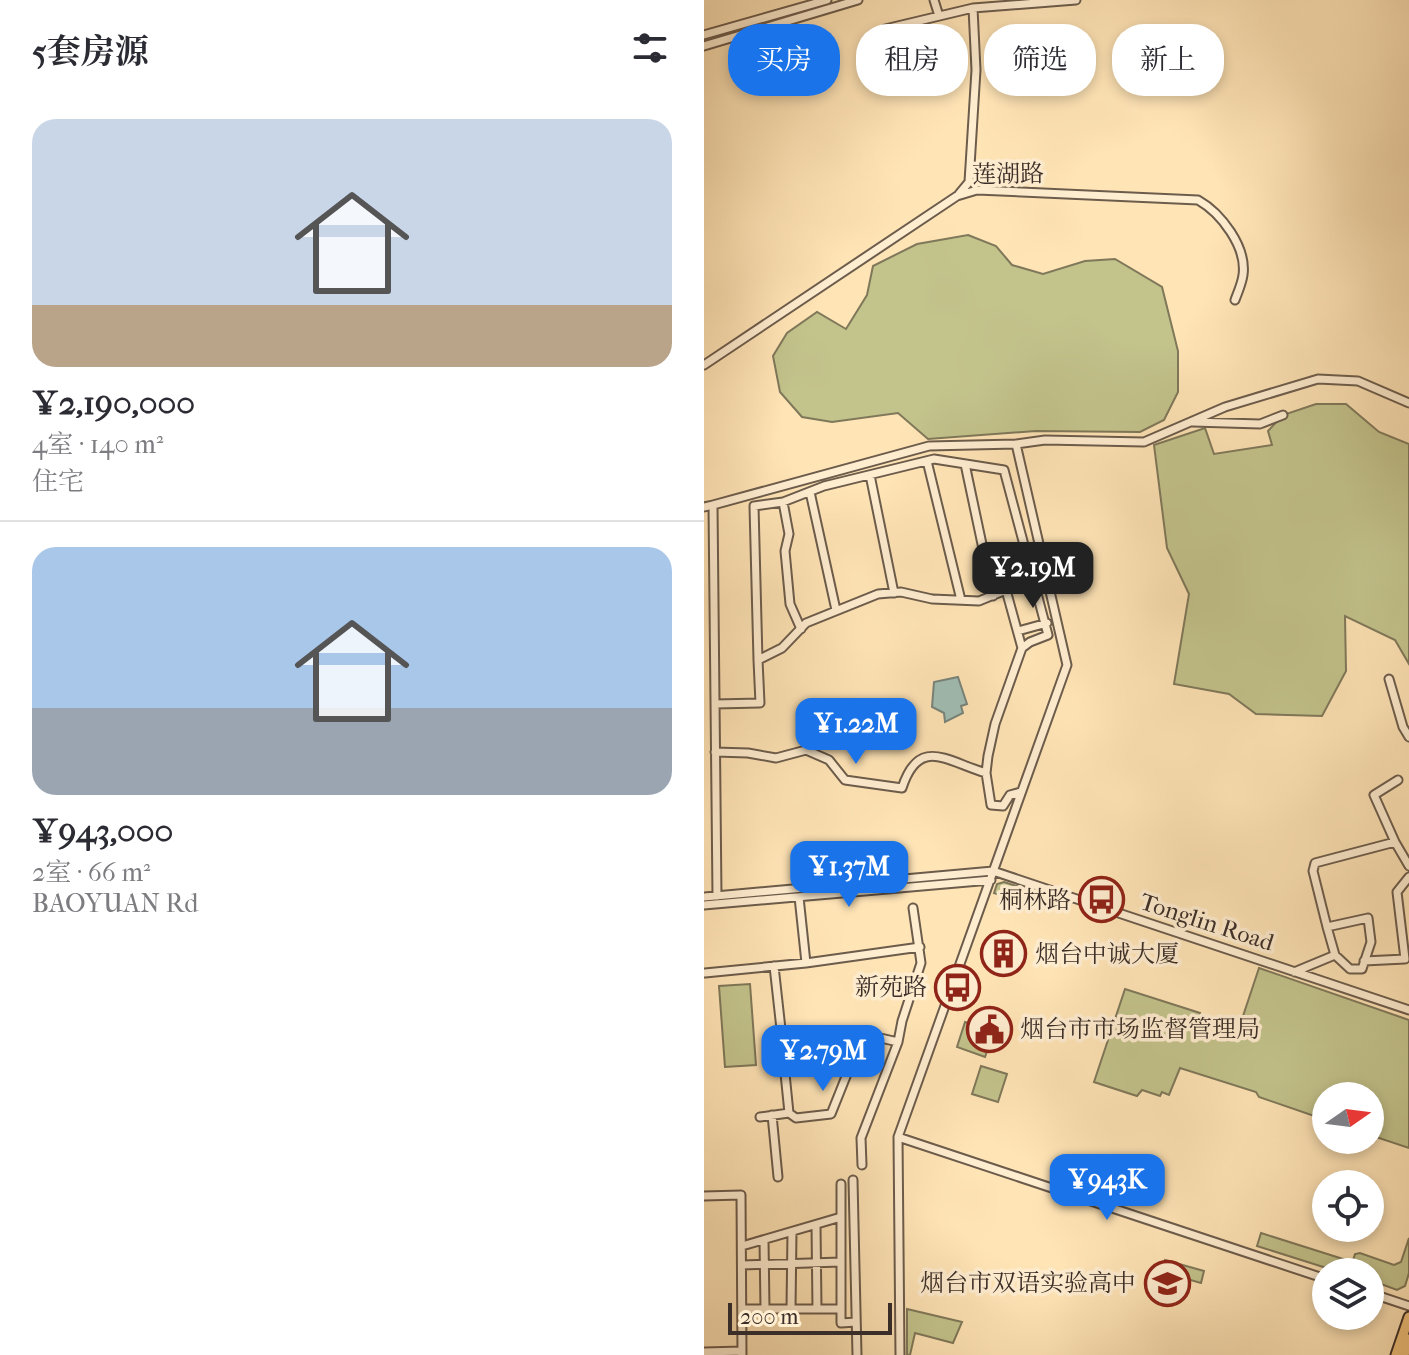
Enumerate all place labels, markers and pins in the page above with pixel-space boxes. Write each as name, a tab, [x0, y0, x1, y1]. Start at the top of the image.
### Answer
pin: ¥2.19M	[968, 542, 1098, 610]
pin: ¥1.22M	[791, 698, 921, 766]
pin: ¥1.37M	[784, 841, 914, 909]
bus stop icon: 桐林路	[1078, 876, 1126, 924]
place label: 桐林路	[999, 886, 1071, 914]
building icon: 烟台中诚大厦	[980, 930, 1028, 978]
place label: 烟台中诚大厦	[1035, 940, 1179, 968]
bus stop icon: 新苑路	[934, 963, 982, 1011]
place label: 新苑路	[855, 973, 927, 1001]
public building icon: 烟台市市场监督管理局	[965, 1005, 1013, 1053]
place label: 烟台市市场监督管理局	[1020, 1015, 1260, 1043]
pin: ¥2.79M	[758, 1025, 888, 1093]
pin: ¥943K	[1051, 1154, 1163, 1222]
school or university icon: 烟台市双语实验高中	[1143, 1259, 1191, 1307]
place label: 烟台市双语实验高中	[920, 1269, 1136, 1297]

